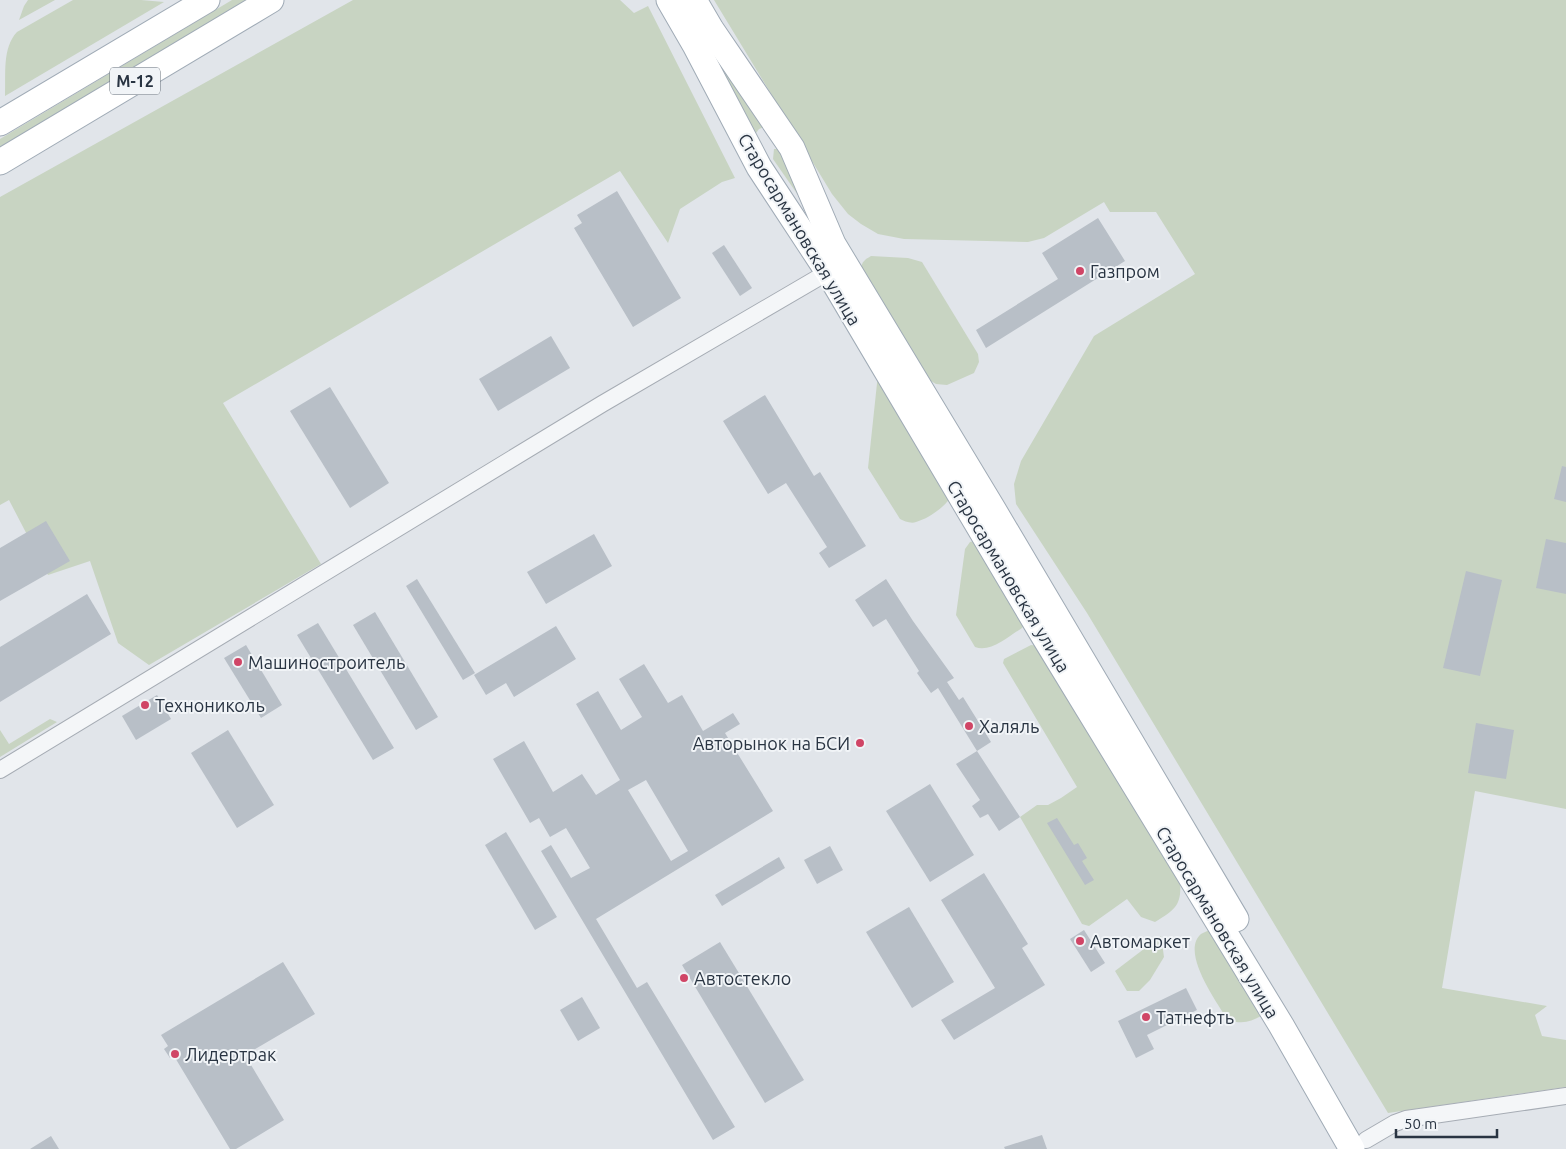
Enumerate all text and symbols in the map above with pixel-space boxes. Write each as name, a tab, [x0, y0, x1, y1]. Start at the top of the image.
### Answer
road number: М-12	[110, 68, 160, 94]
street label: Старосармановская улица	[735, 129, 865, 329]
place label: Газпром	[1090, 261, 1160, 281]
marker: Газпром	[1074, 265, 1086, 277]
street label: Старосармановская улица	[944, 476, 1074, 676]
place label: Машиностроитель	[248, 652, 405, 672]
marker: Машиностроитель	[232, 656, 244, 668]
place label: Технониколь	[155, 695, 265, 715]
marker: Технониколь	[139, 699, 151, 711]
place label: Халяль	[979, 716, 1039, 736]
marker: Халяль	[963, 720, 975, 732]
place label: Авторынок на БСИ	[693, 733, 850, 753]
marker: Авторынок на БСИ	[854, 737, 866, 749]
street label: Старосармановская улица	[1153, 822, 1283, 1022]
place label: Автомаркет	[1090, 931, 1190, 951]
marker: Автомаркет	[1074, 935, 1086, 947]
place label: Автостекло	[694, 968, 791, 988]
marker: Автостекло	[678, 972, 690, 984]
place label: Татнефть	[1156, 1007, 1234, 1027]
marker: Татнефть	[1140, 1011, 1152, 1023]
place label: Лидертрак	[185, 1044, 276, 1064]
marker: Лидертрак	[169, 1048, 181, 1060]
scale bar	[1396, 1106, 1497, 1138]
text: 50 m	[1404, 1115, 1437, 1132]

